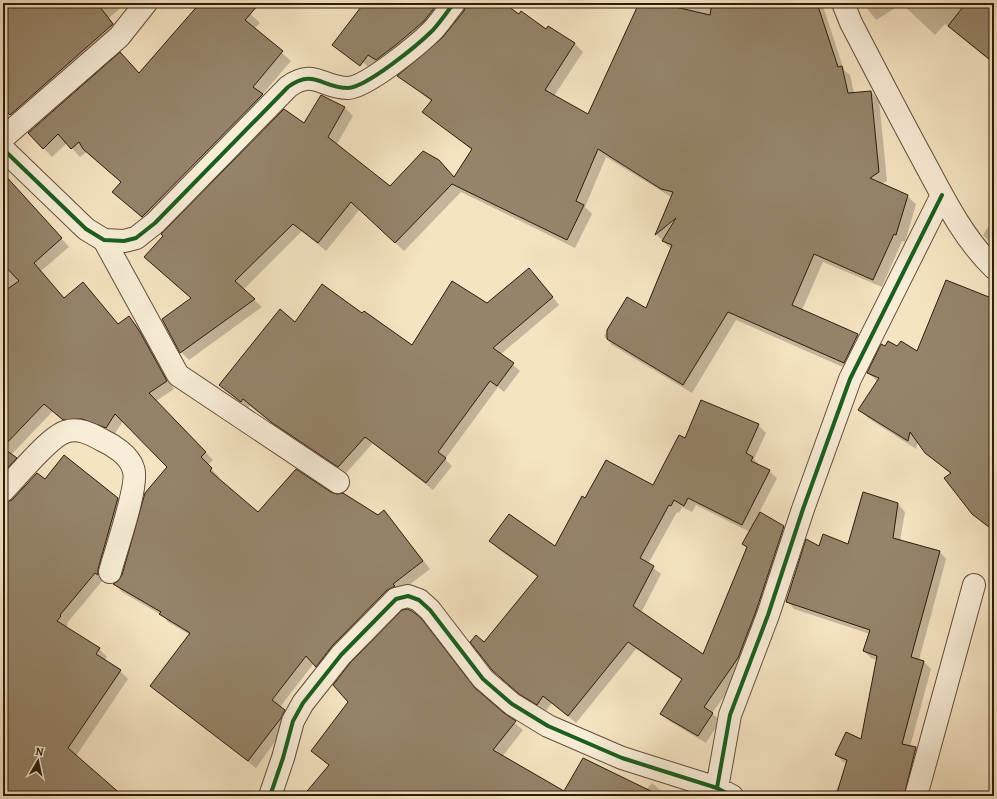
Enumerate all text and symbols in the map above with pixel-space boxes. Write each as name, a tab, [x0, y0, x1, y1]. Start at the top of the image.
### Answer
north arrow	[18, 741, 58, 781]
text: N	[34, 744, 45, 760]

